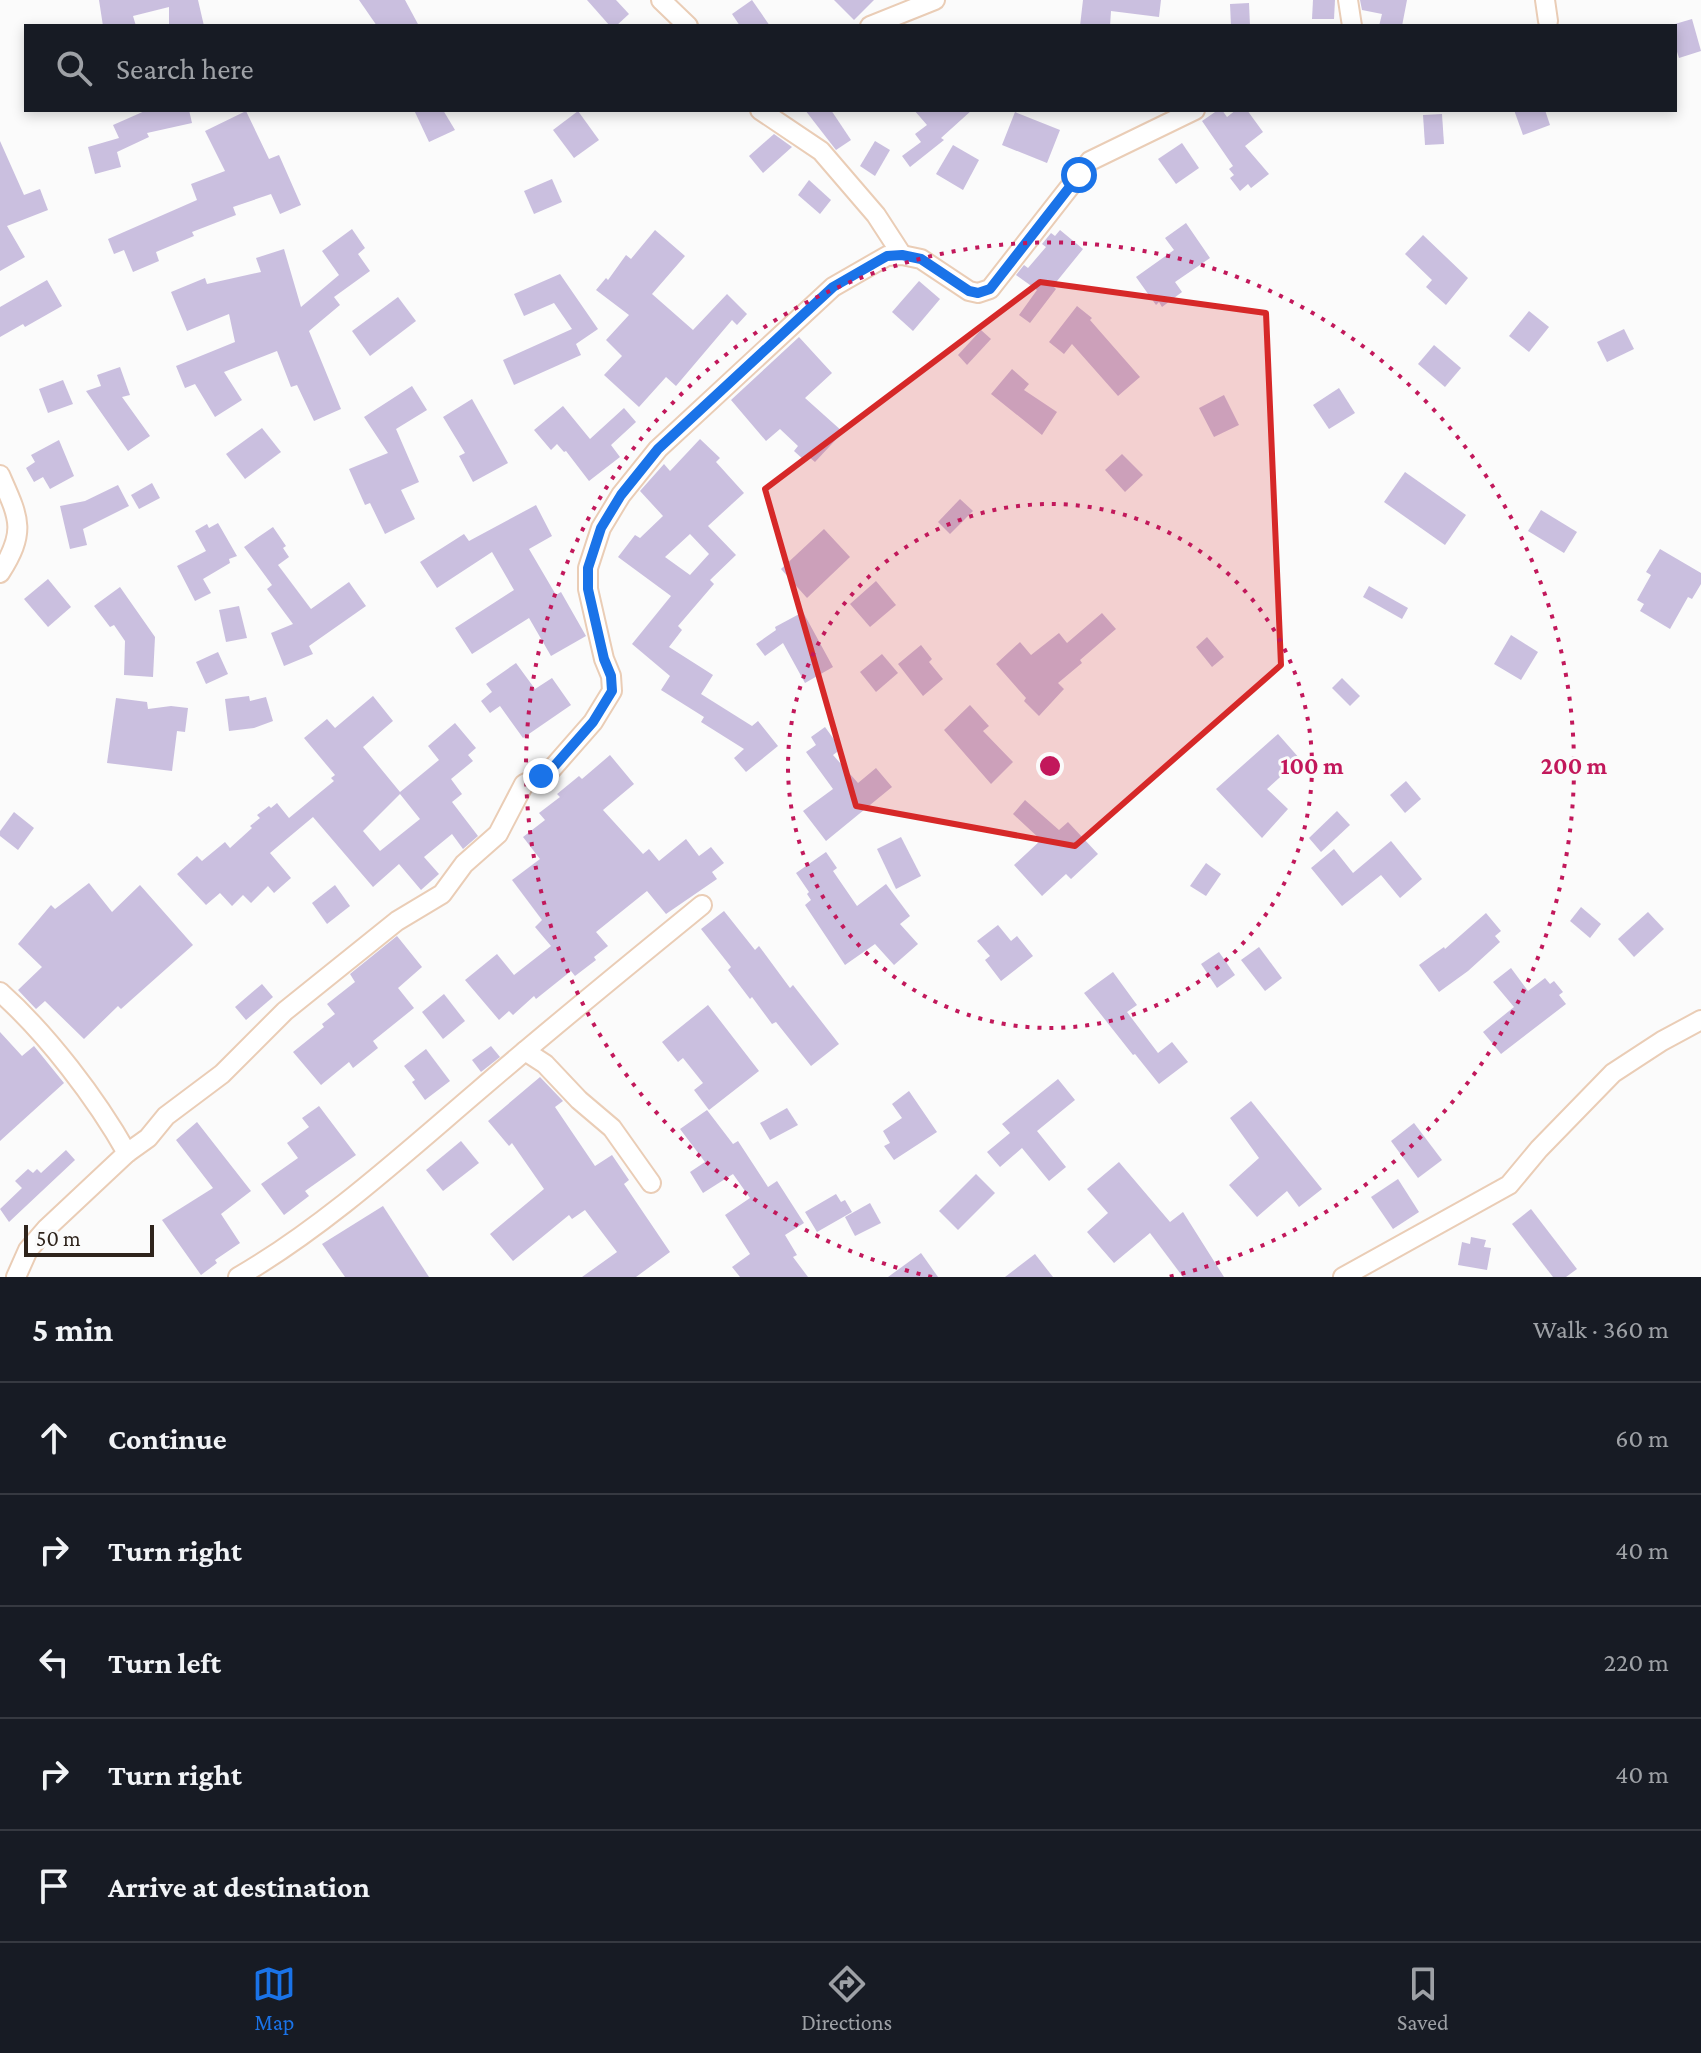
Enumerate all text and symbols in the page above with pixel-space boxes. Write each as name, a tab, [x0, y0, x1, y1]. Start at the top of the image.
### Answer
search box	[24, 24, 1677, 112]
icon: search	[52, 46, 96, 90]
text: Search here	[116, 52, 254, 85]
route start	[1061, 157, 1097, 193]
centre of rings	[1036, 752, 1064, 780]
text: 100 m	[1280, 752, 1344, 779]
text: 200 m	[1541, 752, 1608, 779]
route end	[523, 758, 559, 794]
scale bar	[24, 1221, 154, 1257]
text: 50 m	[36, 1226, 81, 1251]
text: 5 min	[32, 1311, 113, 1348]
text: Walk · 360 m	[1533, 1315, 1669, 1344]
icon: ahead	[32, 1416, 76, 1460]
text: Continue	[108, 1422, 227, 1455]
text: 60 m	[1615, 1424, 1669, 1453]
icon: right	[32, 1528, 76, 1572]
text: Turn right	[108, 1534, 242, 1567]
text: 40 m	[1615, 1536, 1669, 1565]
icon: left	[32, 1640, 76, 1684]
text: Turn left	[108, 1646, 221, 1679]
text: 220 m	[1604, 1648, 1669, 1677]
icon: right	[32, 1752, 76, 1796]
text: Turn right	[108, 1758, 242, 1791]
text: 40 m	[1615, 1760, 1669, 1789]
icon: arrive	[32, 1864, 76, 1908]
text: Arrive at destination	[108, 1870, 370, 1903]
tab: Map	[252, 1962, 296, 2035]
tab: Directions	[801, 1962, 892, 2035]
tab: Saved	[1397, 1962, 1449, 2035]

